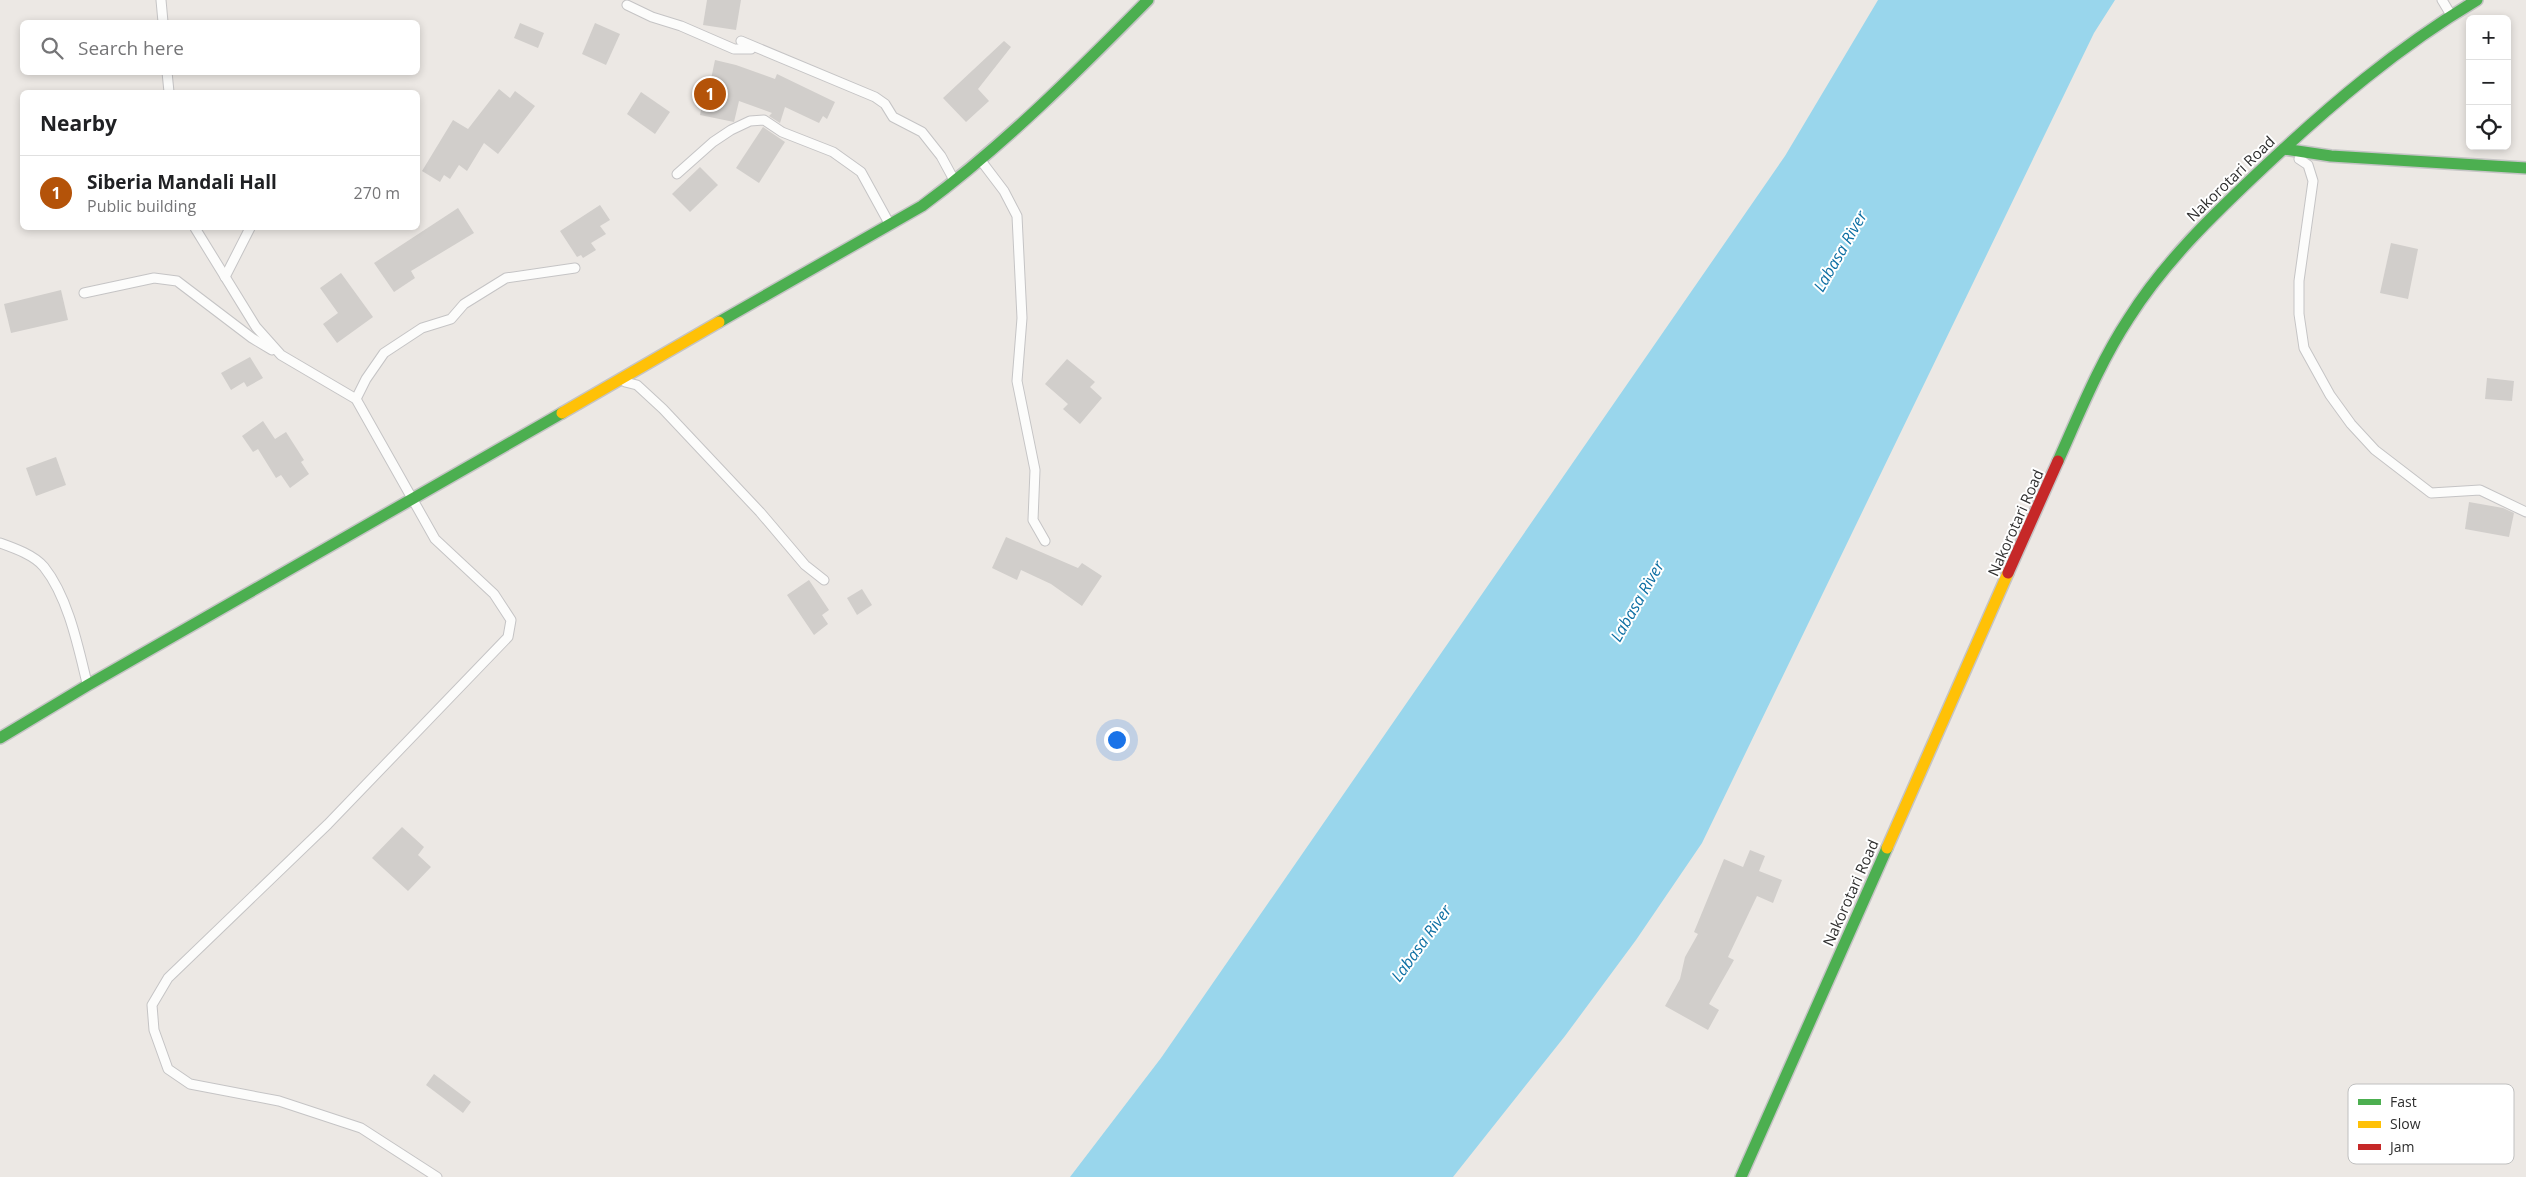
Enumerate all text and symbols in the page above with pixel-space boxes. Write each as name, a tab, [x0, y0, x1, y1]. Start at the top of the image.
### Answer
map controls	[2466, 15, 2511, 150]
button: +	[2466, 15, 2511, 60]
search box	[20, 20, 420, 75]
icon: search	[38, 34, 66, 62]
text: Search here	[78, 35, 184, 61]
button: −	[2466, 60, 2511, 105]
pin: 1	[694, 75, 726, 113]
button: locate	[2466, 105, 2511, 150]
text: Nearby	[40, 109, 117, 137]
street label: Nakorotari Road	[2182, 131, 2279, 225]
text: Siberia Mandali Hall	[87, 169, 277, 195]
text: 1	[51, 182, 61, 204]
text: 270 m	[354, 182, 400, 204]
text: Public building	[87, 195, 196, 217]
water label: Labasa River	[1808, 206, 1872, 295]
street label: Nakorotari Road	[1983, 466, 2048, 579]
water label: Labasa River	[1605, 556, 1669, 645]
your location	[1104, 727, 1130, 753]
street label: Nakorotari Road	[1818, 836, 1883, 949]
water label: Labasa River	[1386, 900, 1457, 986]
legend	[2348, 1084, 2514, 1164]
text: Fast	[2390, 1092, 2417, 1111]
text: Slow	[2390, 1114, 2421, 1133]
text: Jam	[2388, 1137, 2415, 1156]

